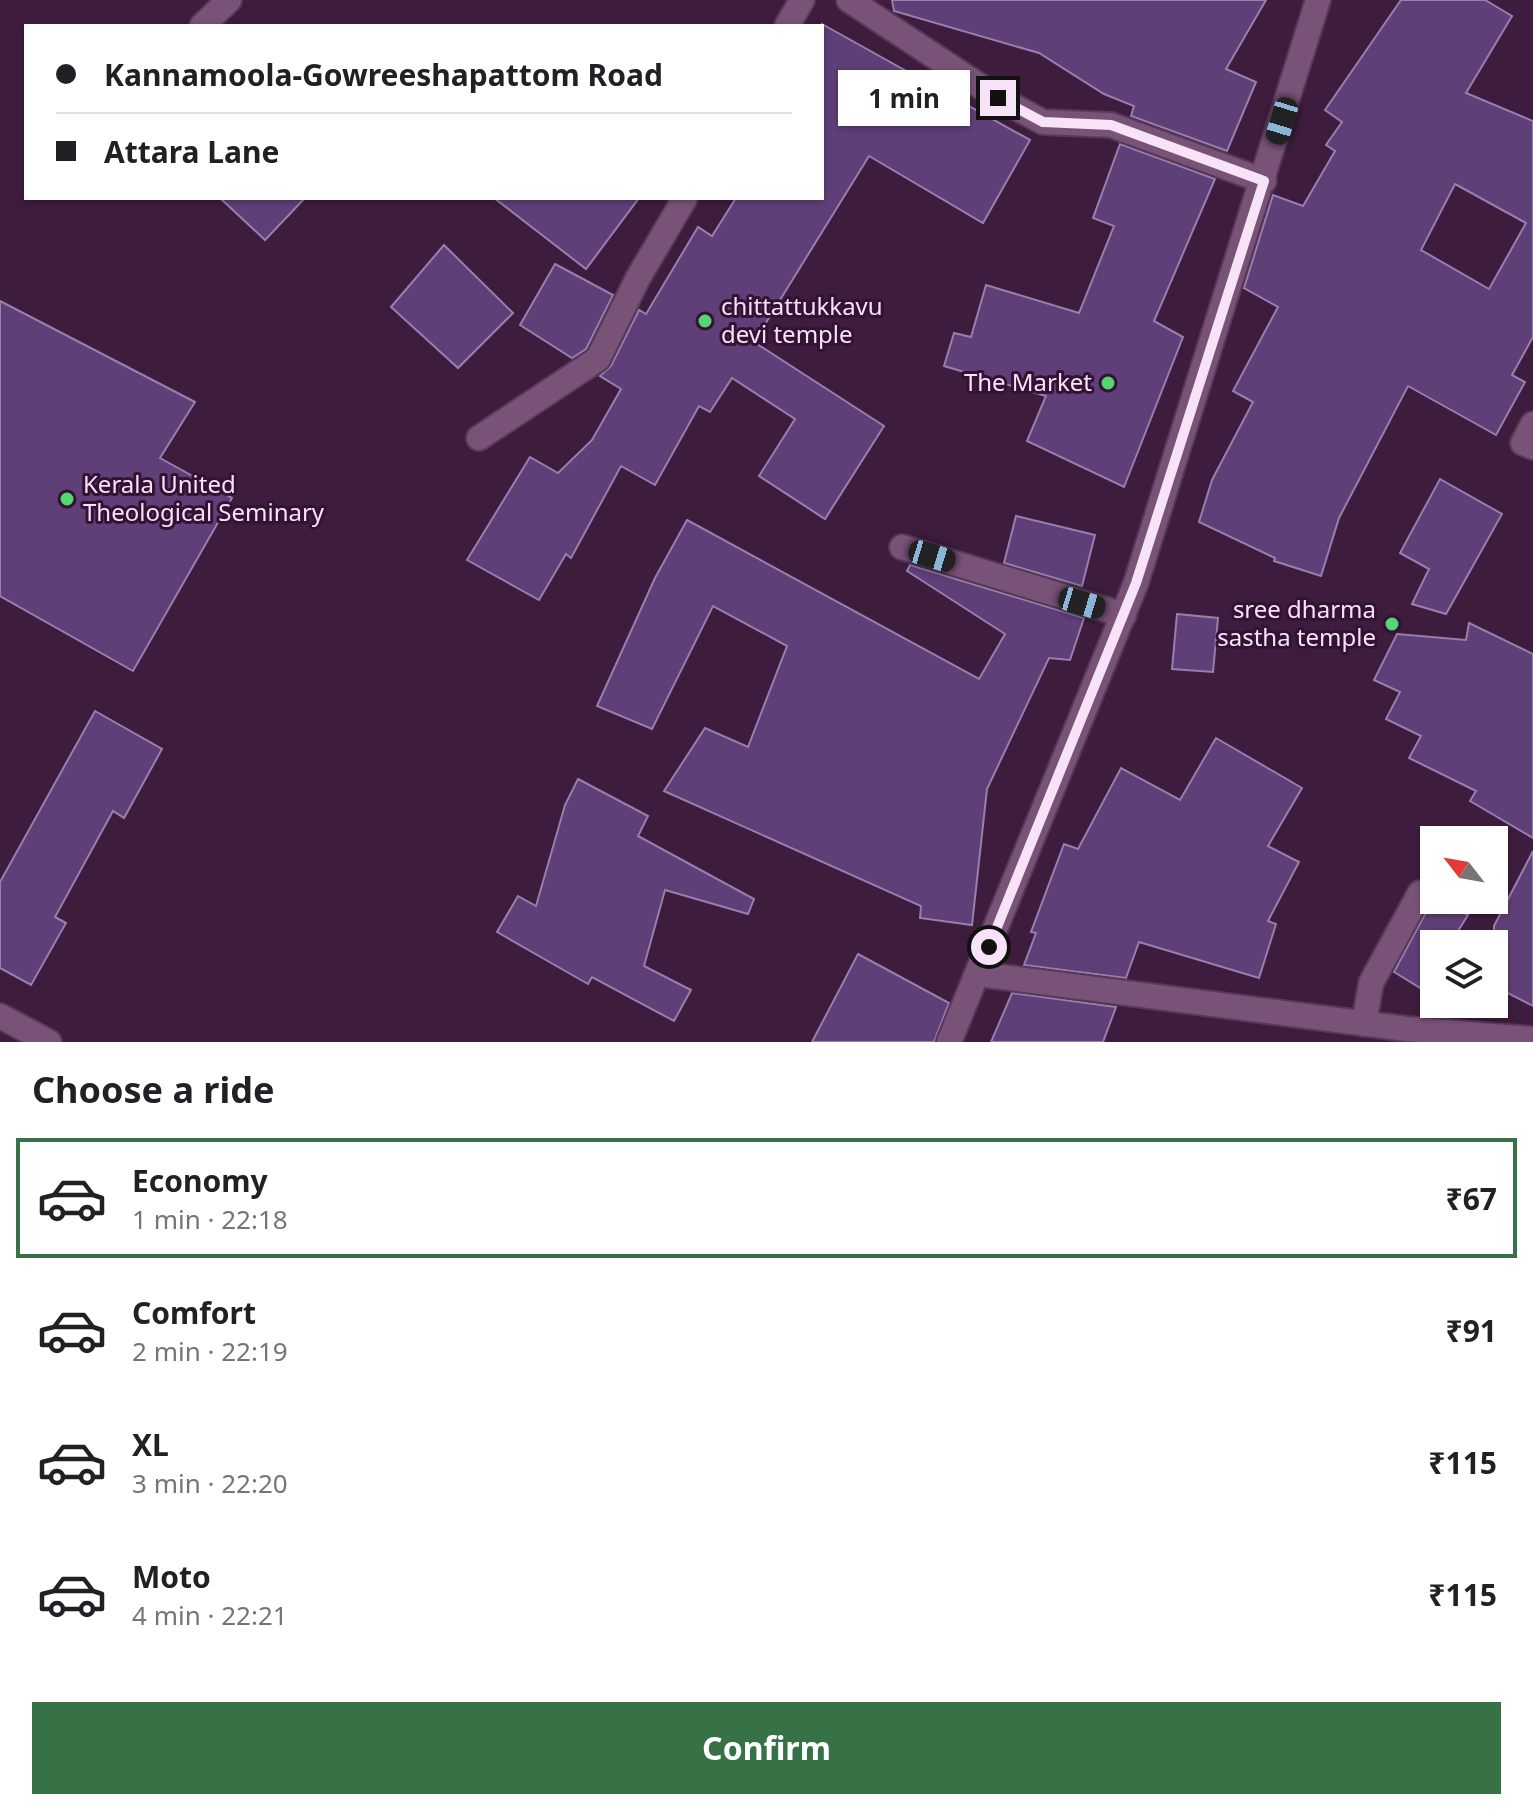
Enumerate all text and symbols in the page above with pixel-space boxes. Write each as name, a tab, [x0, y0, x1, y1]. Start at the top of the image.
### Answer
text: Kannamoola-Gowreeshapattom Road	[104, 54, 663, 95]
callout: 1 min	[838, 70, 970, 126]
text: 1 min	[868, 80, 940, 116]
route end	[980, 80, 1016, 116]
car	[1264, 95, 1300, 147]
text: Attara Lane	[104, 131, 280, 172]
place label: chittattukkavu devi temple	[721, 289, 883, 350]
marker: chittattukkavu devi temple	[696, 312, 714, 330]
place label: The Market	[964, 365, 1092, 398]
marker: The Market	[1099, 374, 1117, 392]
place label: Kerala United Theological Seminary	[83, 467, 325, 528]
marker: Kerala United Theological Seminary	[58, 490, 76, 508]
car	[906, 538, 958, 574]
car	[1056, 585, 1108, 621]
place label: sree dharma sastha temple	[1217, 592, 1376, 653]
marker: sree dharma sastha temple	[1383, 615, 1401, 633]
north arrow	[1420, 826, 1508, 914]
map controls	[1420, 826, 1508, 1018]
route start	[971, 929, 1007, 965]
button: layers	[1420, 930, 1508, 1018]
text: Choose a ride	[32, 1065, 274, 1114]
text: Economy	[132, 1160, 268, 1201]
icon: car	[36, 1162, 108, 1234]
text: ₹67	[1446, 1178, 1497, 1219]
text: 1 min · 22:18	[132, 1201, 288, 1237]
text: Comfort	[132, 1292, 256, 1333]
icon: car	[36, 1294, 108, 1366]
text: ₹91	[1446, 1310, 1497, 1351]
text: 2 min · 22:19	[132, 1333, 288, 1369]
text: XL	[132, 1424, 169, 1465]
icon: car	[36, 1426, 108, 1498]
text: ₹115	[1428, 1442, 1497, 1483]
text: 3 min · 22:20	[132, 1465, 288, 1501]
text: Moto	[132, 1556, 211, 1597]
icon: car	[36, 1558, 108, 1630]
text: ₹115	[1428, 1574, 1497, 1615]
text: 4 min · 22:21	[132, 1597, 288, 1633]
button: Confirm	[32, 1702, 1501, 1794]

